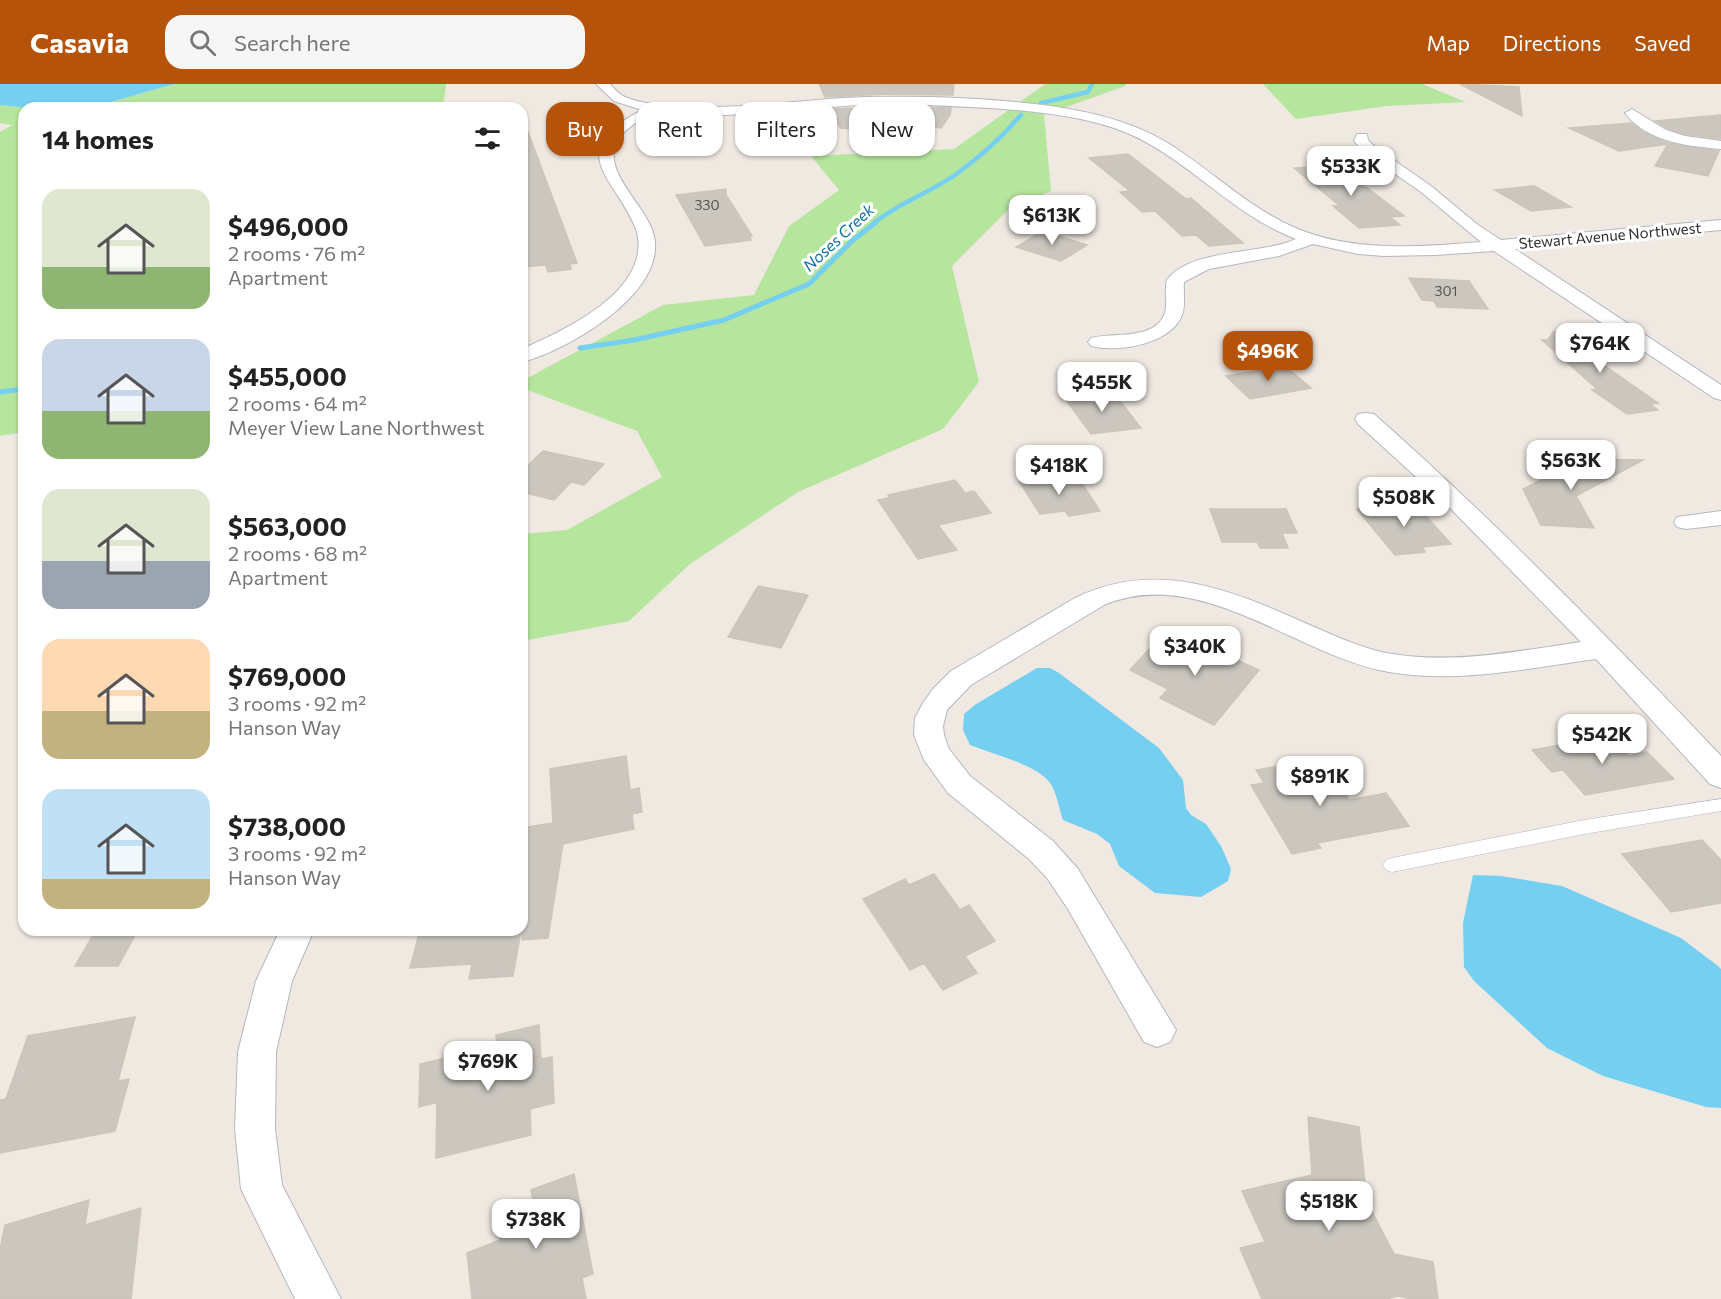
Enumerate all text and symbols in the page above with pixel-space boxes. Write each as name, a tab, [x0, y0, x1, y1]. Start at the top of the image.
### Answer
search box	[165, 15, 585, 69]
text: Casavia	[30, 25, 129, 59]
icon: search	[186, 26, 219, 59]
text: Search here	[234, 29, 350, 56]
text: Map	[1427, 30, 1470, 55]
text: Directions	[1503, 30, 1601, 55]
text: Saved	[1634, 30, 1691, 55]
chip: Buy	[546, 102, 624, 156]
chip: Rent	[636, 102, 723, 156]
chip: Filters	[735, 102, 837, 156]
chip: New	[849, 102, 935, 156]
icon: filters	[471, 122, 504, 155]
text: 14 homes	[42, 123, 154, 154]
pin: $533K	[1309, 146, 1393, 197]
text: $533K	[1321, 153, 1381, 177]
pin: $613K	[1010, 195, 1094, 246]
house number: 330	[694, 196, 720, 213]
water label: Noses Creek	[799, 199, 878, 275]
text: $613K	[1023, 202, 1081, 226]
text: $496,000	[228, 210, 349, 241]
icon: home	[90, 213, 162, 285]
street label: Stewart Avenue Northwest	[1518, 218, 1702, 252]
text: 2 rooms · 76 m²	[228, 241, 365, 265]
text: Apartment	[228, 265, 328, 289]
house number: 301	[1434, 282, 1458, 299]
pin: $764K	[1558, 323, 1642, 374]
text: $764K	[1570, 330, 1630, 354]
pin: $496K	[1226, 331, 1310, 382]
text: $496K	[1237, 338, 1299, 362]
text: $455,000	[228, 360, 347, 391]
pin: $455K	[1060, 362, 1144, 413]
icon: home	[90, 363, 162, 435]
text: $455K	[1071, 369, 1133, 393]
text: 2 rooms · 64 m²	[228, 391, 367, 415]
text: Meyer View Lane Northwest	[228, 415, 484, 439]
pin: $563K	[1529, 440, 1613, 491]
pin: $418K	[1017, 445, 1101, 496]
text: $563K	[1541, 447, 1602, 471]
text: $418K	[1030, 452, 1088, 476]
pin: $508K	[1362, 477, 1446, 528]
text: $508K	[1373, 484, 1435, 508]
text: $563,000	[228, 510, 347, 541]
icon: home	[90, 513, 162, 585]
text: 2 rooms · 68 m²	[228, 541, 367, 565]
text: Apartment	[228, 565, 328, 589]
pin: $340K	[1153, 626, 1237, 677]
text: $340K	[1164, 633, 1226, 657]
text: $769,000	[228, 660, 346, 691]
icon: home	[90, 663, 162, 735]
text: 3 rooms · 92 m²	[228, 691, 366, 715]
pin: $542K	[1560, 714, 1644, 765]
text: Hanson Way	[228, 715, 341, 739]
text: $542K	[1572, 721, 1632, 745]
pin: $891K	[1278, 756, 1362, 807]
text: $891K	[1290, 763, 1350, 787]
text: $738,000	[228, 810, 346, 841]
icon: home	[90, 813, 162, 885]
text: 3 rooms · 92 m²	[228, 841, 366, 865]
text: Hanson Way	[228, 865, 341, 889]
pin: $769K	[446, 1041, 530, 1092]
text: $769K	[458, 1048, 518, 1072]
pin: $518K	[1287, 1181, 1371, 1232]
text: $518K	[1300, 1188, 1358, 1212]
pin: $738K	[494, 1199, 578, 1250]
text: $738K	[506, 1206, 566, 1230]

